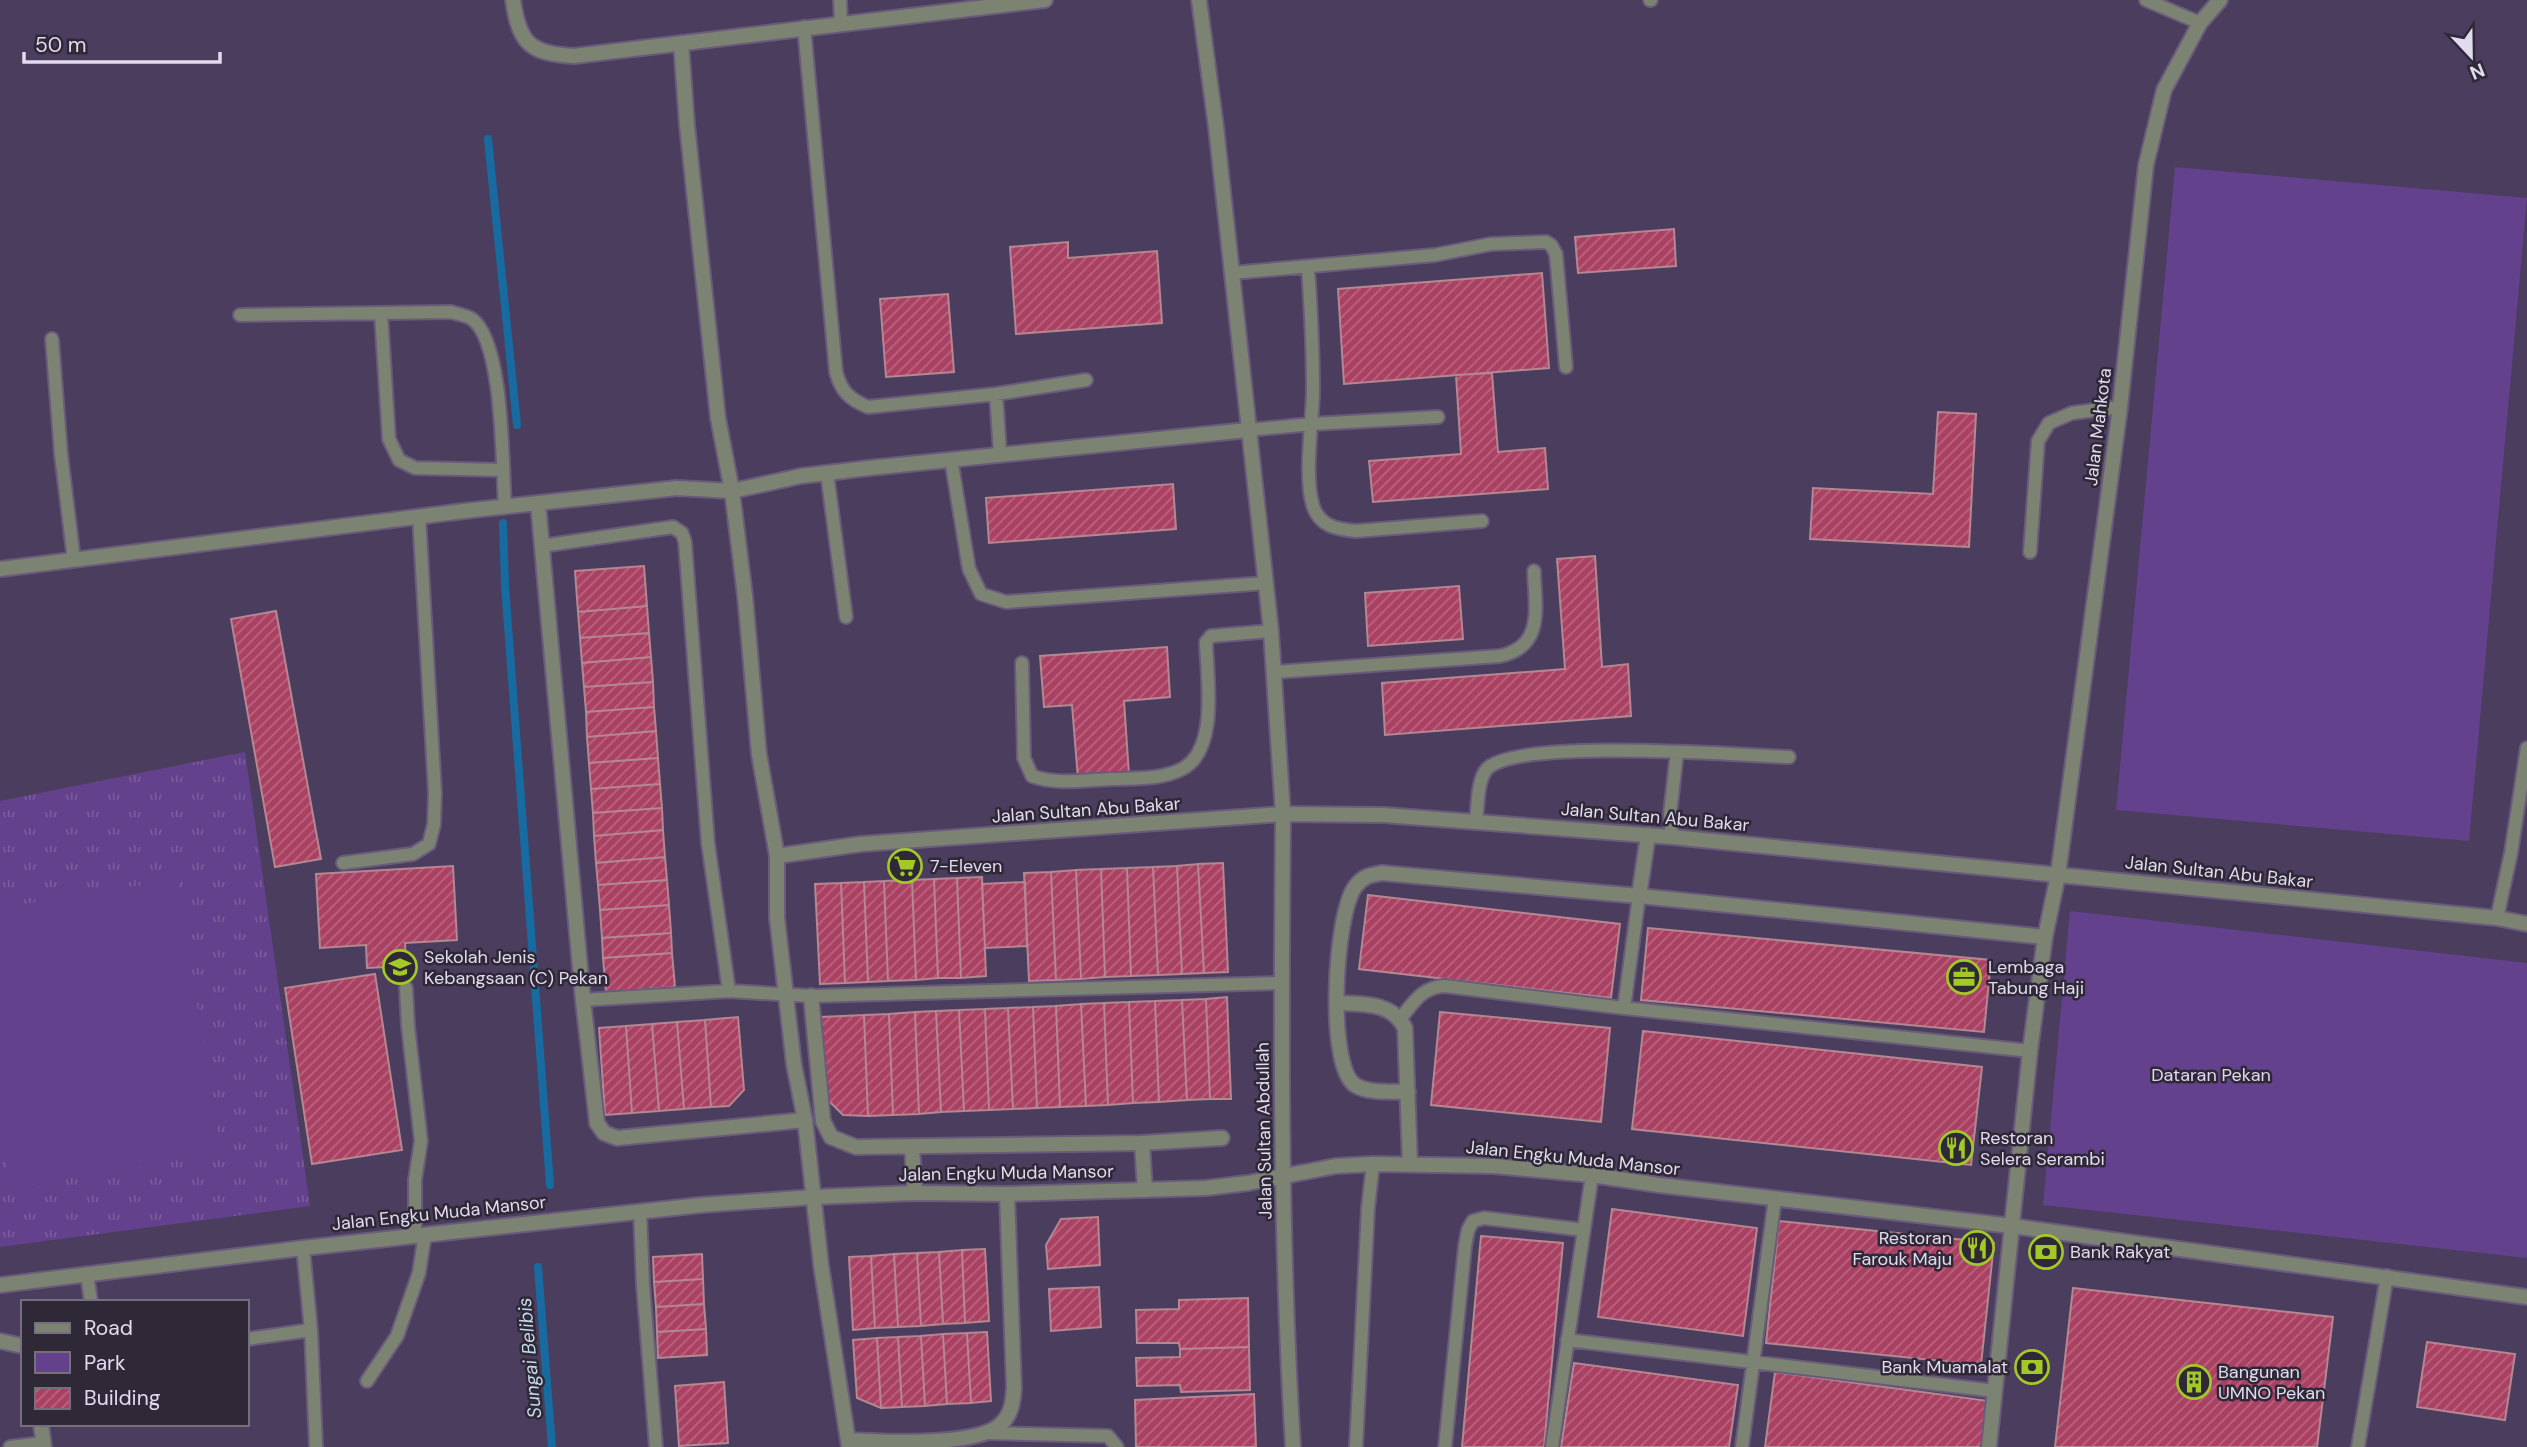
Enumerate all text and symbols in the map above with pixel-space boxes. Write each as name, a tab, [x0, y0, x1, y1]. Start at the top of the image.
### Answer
scale bar	[24, 21, 220, 65]
north arrow	[2436, 21, 2506, 91]
text: 50 m	[35, 31, 86, 59]
text: N	[2466, 57, 2488, 85]
street label: Jalan Mahkota	[2079, 367, 2117, 487]
street label: Jalan Sultan Abu Bakar	[991, 791, 1181, 829]
street label: Jalan Sultan Abu Bakar	[1560, 797, 1750, 837]
supermarket icon: 7-Eleven	[886, 847, 924, 885]
street label: Jalan Sultan Abu Bakar	[2124, 850, 2315, 894]
place label: 7-Eleven	[930, 854, 1002, 878]
place label: Sekolah Jenis Kebangsaan (C) Pekan	[424, 945, 608, 990]
school or university icon: Sekolah Jenis Kebangsaan (C) Pekan	[381, 948, 419, 986]
place label: Lembaga Tabung Haji	[1988, 955, 2084, 1000]
office icon: Lembaga Tabung Haji	[1945, 958, 1983, 996]
street label: Jalan Sultan Abdullah	[1250, 1042, 1278, 1220]
park label: Dataran Pekan	[2151, 1063, 2271, 1087]
place label: Restoran Selera Serambi	[1980, 1126, 2105, 1171]
restaurant icon: Restoran Selera Serambi	[1937, 1129, 1975, 1167]
street label: Jalan Engku Muda Mansor	[1465, 1135, 1682, 1181]
street label: Jalan Engku Muda Mansor	[898, 1159, 1114, 1187]
street label: Jalan Engku Muda Mansor	[331, 1190, 548, 1236]
place label: Restoran Farouk Maju	[1852, 1226, 1952, 1271]
restaurant icon: Restoran Farouk Maju	[1958, 1229, 1996, 1267]
bank icon: Bank Rakyat	[2027, 1233, 2065, 1271]
place label: Bank Rakyat	[2070, 1240, 2170, 1264]
water label: Sungai Belibis	[512, 1297, 547, 1419]
legend	[21, 1300, 248, 1426]
text: Road	[84, 1314, 133, 1342]
bank icon: Bank Muamalat	[2013, 1348, 2051, 1386]
text: Park	[84, 1349, 126, 1377]
place label: Bank Muamalat	[1881, 1355, 2008, 1379]
place label: Bangunan UMNO Pekan	[2218, 1360, 2325, 1405]
building icon: Bangunan UMNO Pekan	[2175, 1363, 2213, 1401]
text: Building	[84, 1384, 161, 1412]

